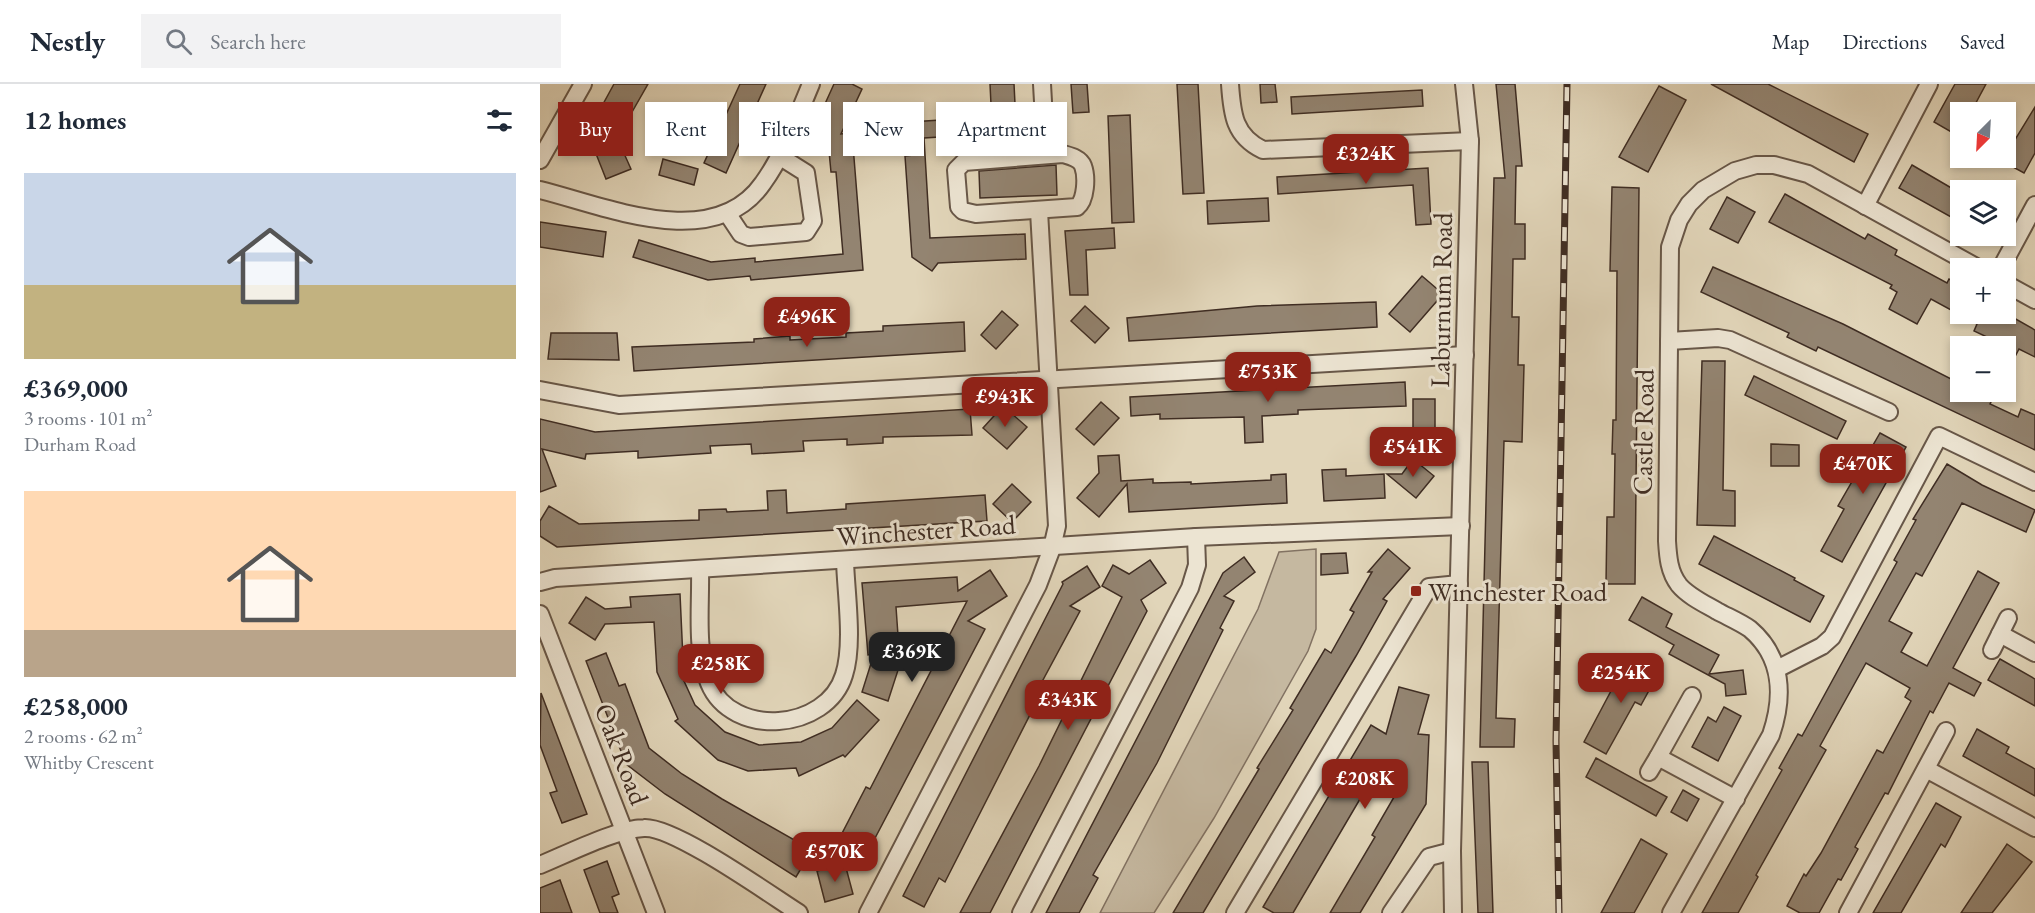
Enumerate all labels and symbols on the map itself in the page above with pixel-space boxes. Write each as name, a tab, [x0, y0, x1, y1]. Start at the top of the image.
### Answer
north arrow	[1950, 102, 2016, 168]
pin: £324K	[1324, 134, 1408, 185]
street label: Laburnum Road	[1422, 212, 1460, 388]
pin: £496K	[765, 297, 849, 348]
pin: £753K	[1226, 352, 1310, 403]
street label: Castle Road	[1624, 368, 1662, 495]
pin: £943K	[963, 377, 1047, 428]
pin: £541K	[1371, 427, 1455, 478]
pin: £470K	[1821, 444, 1905, 495]
street label: Winchester Road	[835, 506, 1017, 554]
place label: Winchester Road	[1428, 574, 1607, 609]
marker: Winchester Road	[1409, 584, 1423, 598]
pin: £369K	[870, 632, 954, 683]
pin: £258K	[679, 644, 763, 695]
pin: £254K	[1579, 653, 1663, 704]
pin: £343K	[1026, 680, 1110, 731]
street label: Oak Road	[587, 698, 657, 810]
pin: £208K	[1323, 759, 1407, 810]
pin: £570K	[793, 832, 877, 883]

